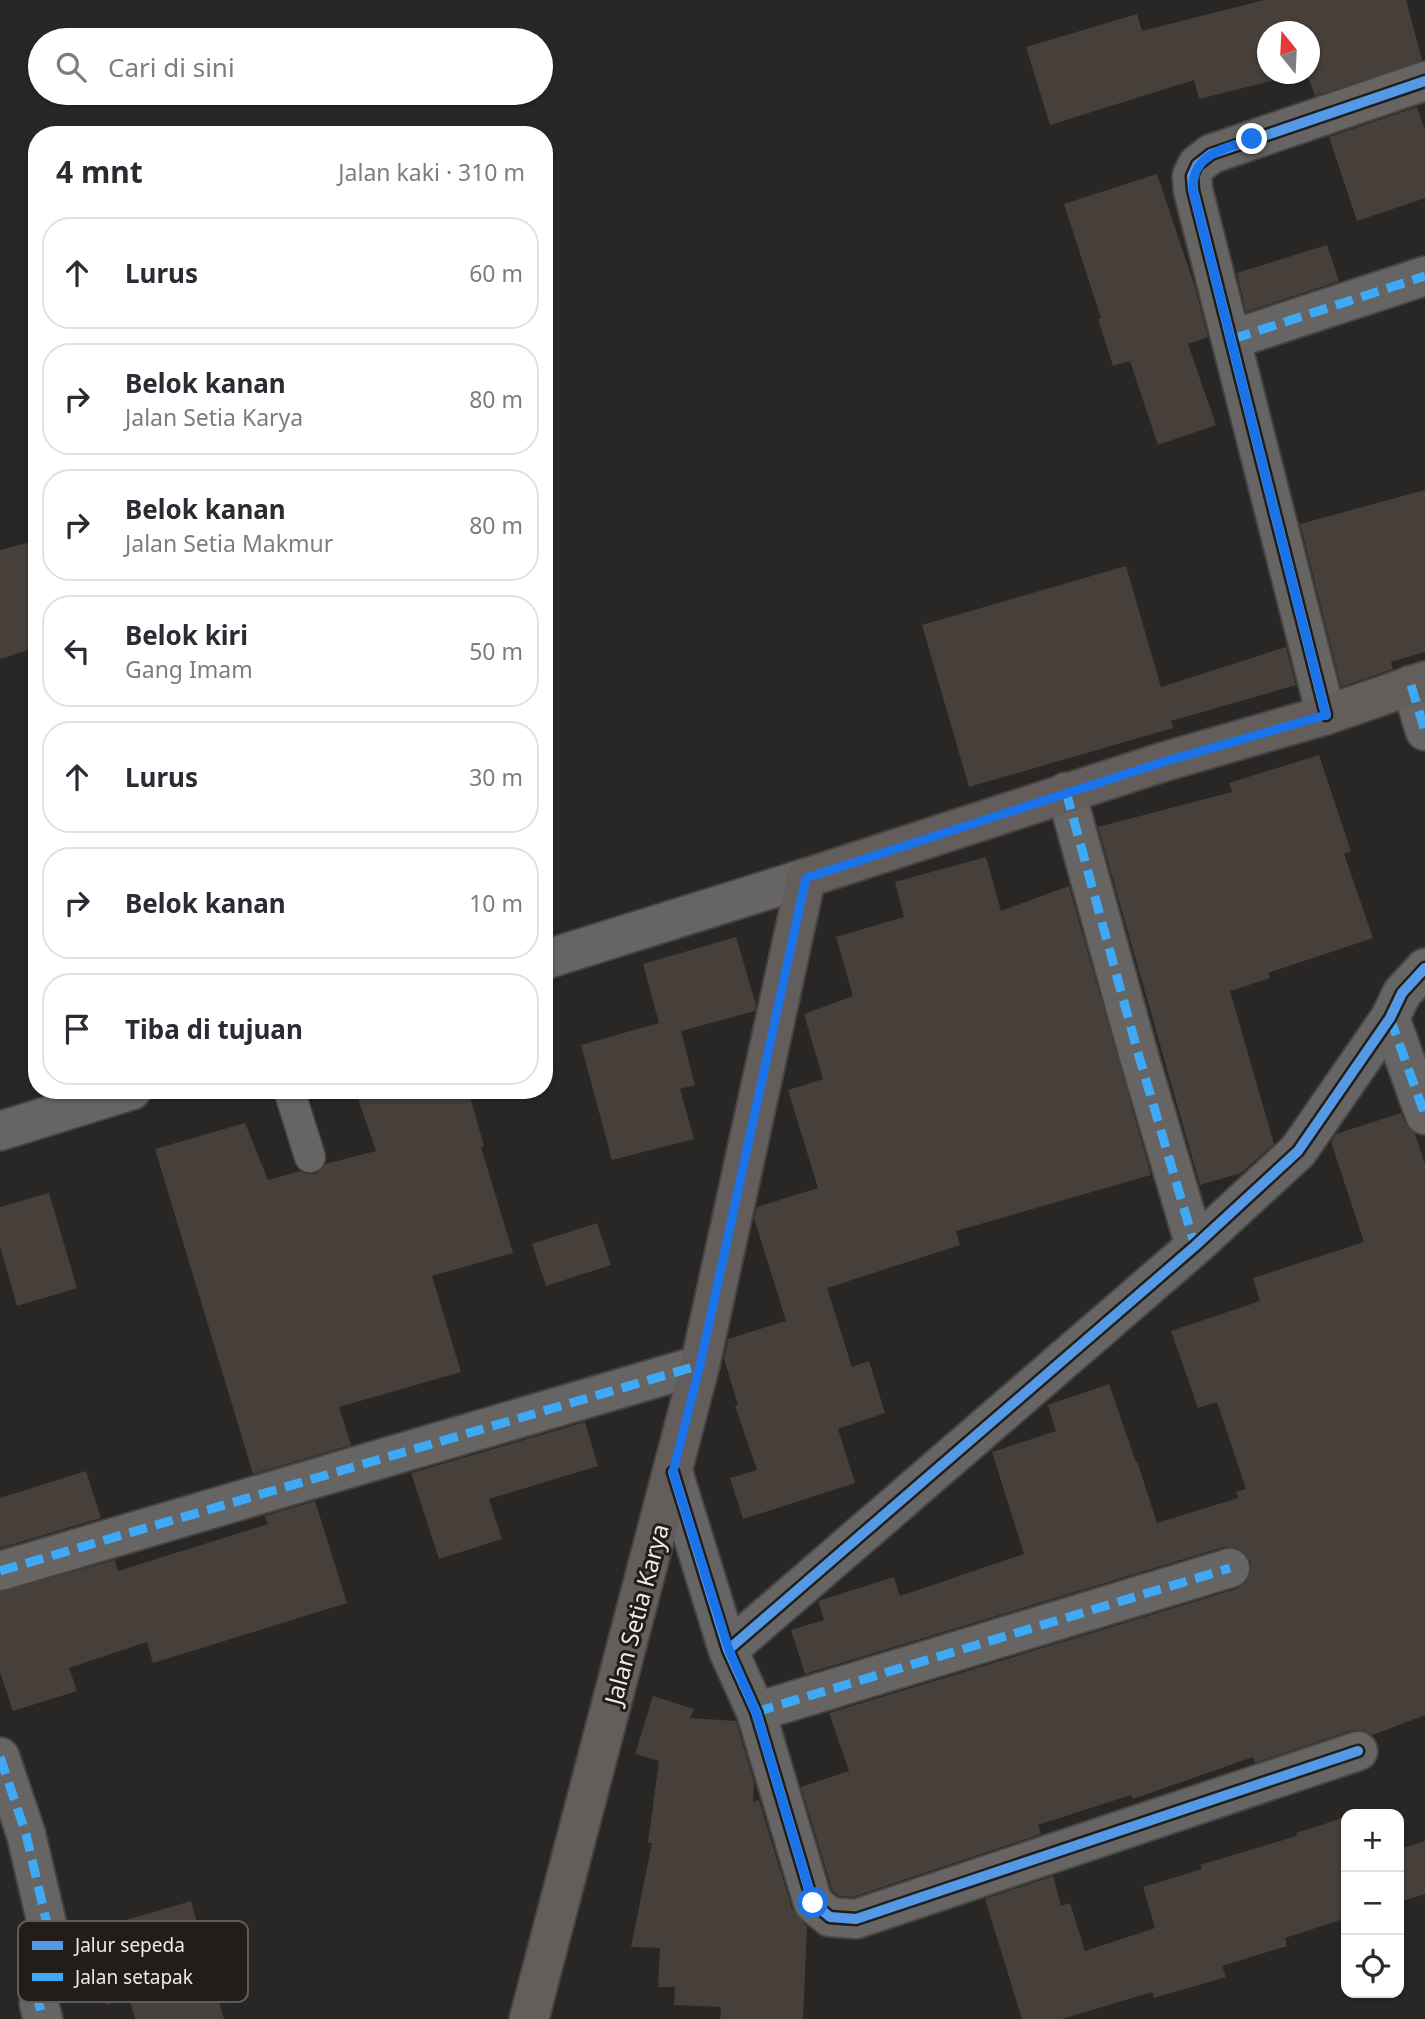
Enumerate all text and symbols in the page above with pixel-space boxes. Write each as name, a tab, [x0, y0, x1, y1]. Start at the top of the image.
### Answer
north arrow	[1257, 21, 1320, 84]
search box	[28, 28, 553, 105]
icon: search	[52, 48, 90, 86]
text: Cari di sini	[108, 49, 235, 85]
route end	[1236, 123, 1267, 154]
text: 4 mnt	[56, 151, 143, 192]
text: Jalan kaki · 310 m	[338, 156, 525, 188]
icon: ahead	[58, 254, 96, 292]
text: Lurus	[125, 255, 198, 291]
text: 60 m	[469, 257, 523, 289]
text: Belok kanan	[125, 365, 286, 401]
icon: right	[58, 380, 96, 418]
text: 80 m	[469, 383, 523, 415]
text: Jalan Setia Karya	[125, 401, 303, 433]
text: Belok kanan	[125, 491, 286, 527]
icon: right	[58, 506, 96, 544]
text: 80 m	[469, 509, 523, 541]
text: Jalan Setia Makmur	[125, 527, 333, 559]
text: Belok kiri	[125, 617, 248, 653]
icon: left	[58, 632, 96, 670]
text: 50 m	[469, 635, 523, 667]
text: Gang Imam	[125, 653, 253, 685]
icon: ahead	[58, 758, 96, 796]
text: Lurus	[125, 759, 198, 795]
text: 30 m	[469, 761, 523, 793]
icon: right	[58, 884, 96, 922]
text: Belok kanan	[125, 885, 286, 921]
text: 10 m	[469, 887, 523, 919]
icon: arrive	[58, 1010, 96, 1048]
text: Tiba di tujuan	[125, 1011, 303, 1047]
street label: Jalan Setia Karya	[595, 1520, 676, 1710]
map controls	[1341, 1809, 1404, 1998]
button: +	[1341, 1809, 1404, 1872]
button: −	[1341, 1872, 1404, 1935]
route start	[797, 1887, 828, 1918]
legend	[18, 1921, 248, 2002]
text: Jalur sepeda	[73, 1932, 185, 1958]
button: locate	[1341, 1935, 1404, 1998]
text: Jalan setapak	[73, 1964, 193, 1990]

